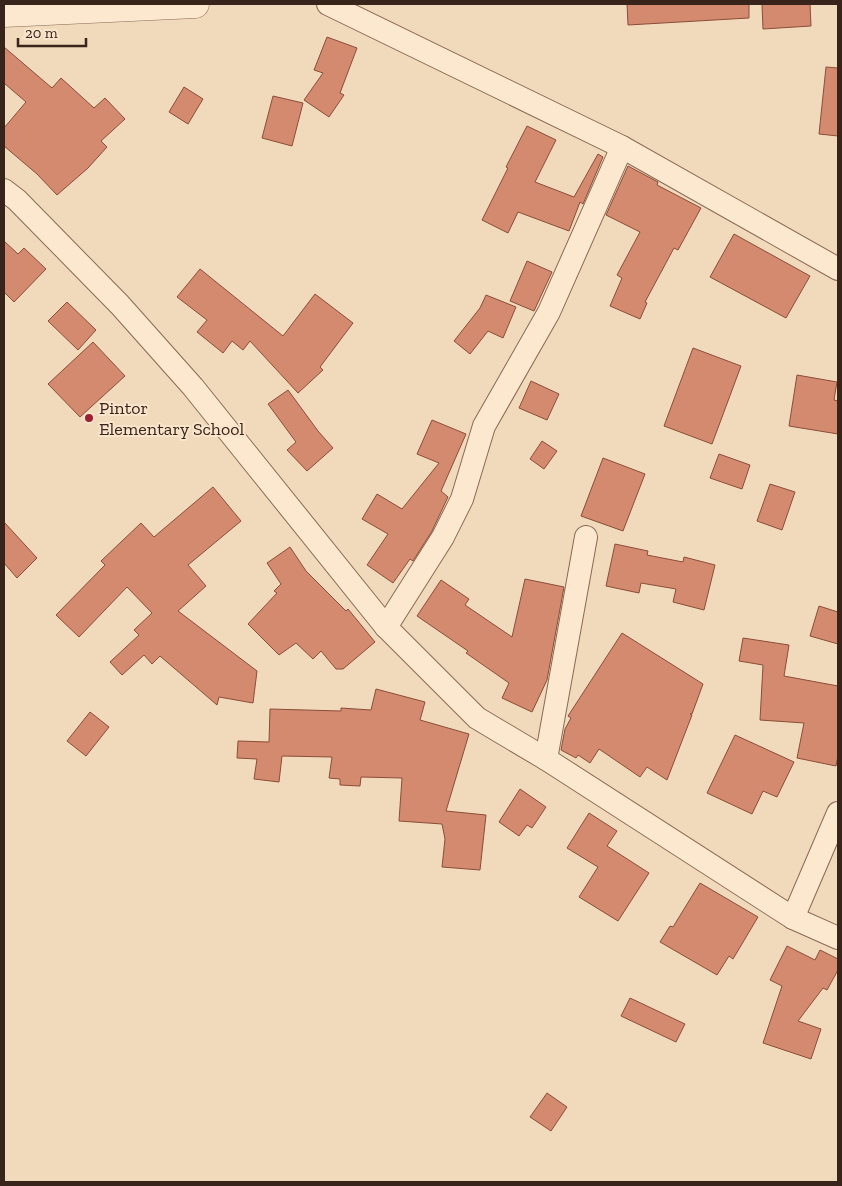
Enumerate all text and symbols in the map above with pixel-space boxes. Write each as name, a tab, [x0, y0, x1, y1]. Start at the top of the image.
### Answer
scale bar	[18, 15, 85, 47]
text: 20 m	[25, 24, 58, 42]
place label: Pintor Elementary School	[99, 397, 244, 440]
marker: Pintor Elementary School	[83, 412, 95, 424]

